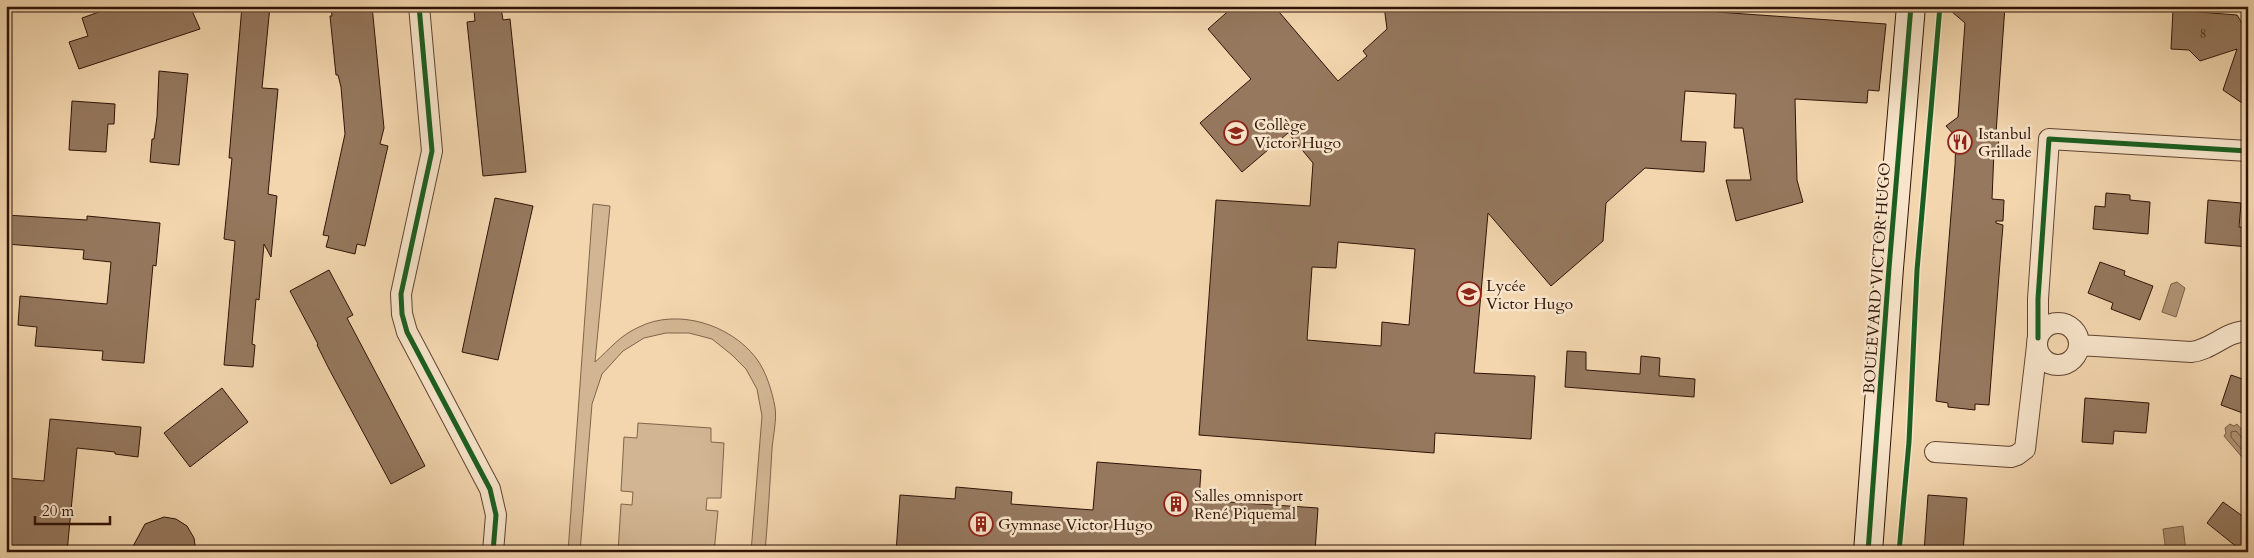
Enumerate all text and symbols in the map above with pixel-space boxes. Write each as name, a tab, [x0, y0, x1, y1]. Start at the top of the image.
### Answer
house number: 8	[2199, 24, 2207, 43]
place label: Collège Victor Hugo	[1254, 114, 1342, 154]
school or university icon: Collège Victor Hugo	[1223, 120, 1249, 146]
place label: Istanbul Grillade	[1978, 123, 2032, 163]
restaurant icon: Istanbul Grillade	[1947, 129, 1973, 155]
street label: BOULEVARD VICTOR HUGO	[1858, 161, 1896, 395]
place label: Lycée Victor Hugo	[1486, 275, 1574, 315]
school or university icon: Lycée Victor Hugo	[1456, 281, 1482, 307]
place label: Salles omnisport René Piquemal	[1194, 485, 1303, 525]
building icon: Salles omnisport René Piquemal	[1163, 491, 1189, 517]
scale bar	[35, 493, 110, 525]
text: 20 m	[42, 501, 74, 521]
building icon: Gymnase Victor Hugo	[968, 511, 994, 537]
place label: Gymnase Victor Hugo	[998, 514, 1153, 536]

